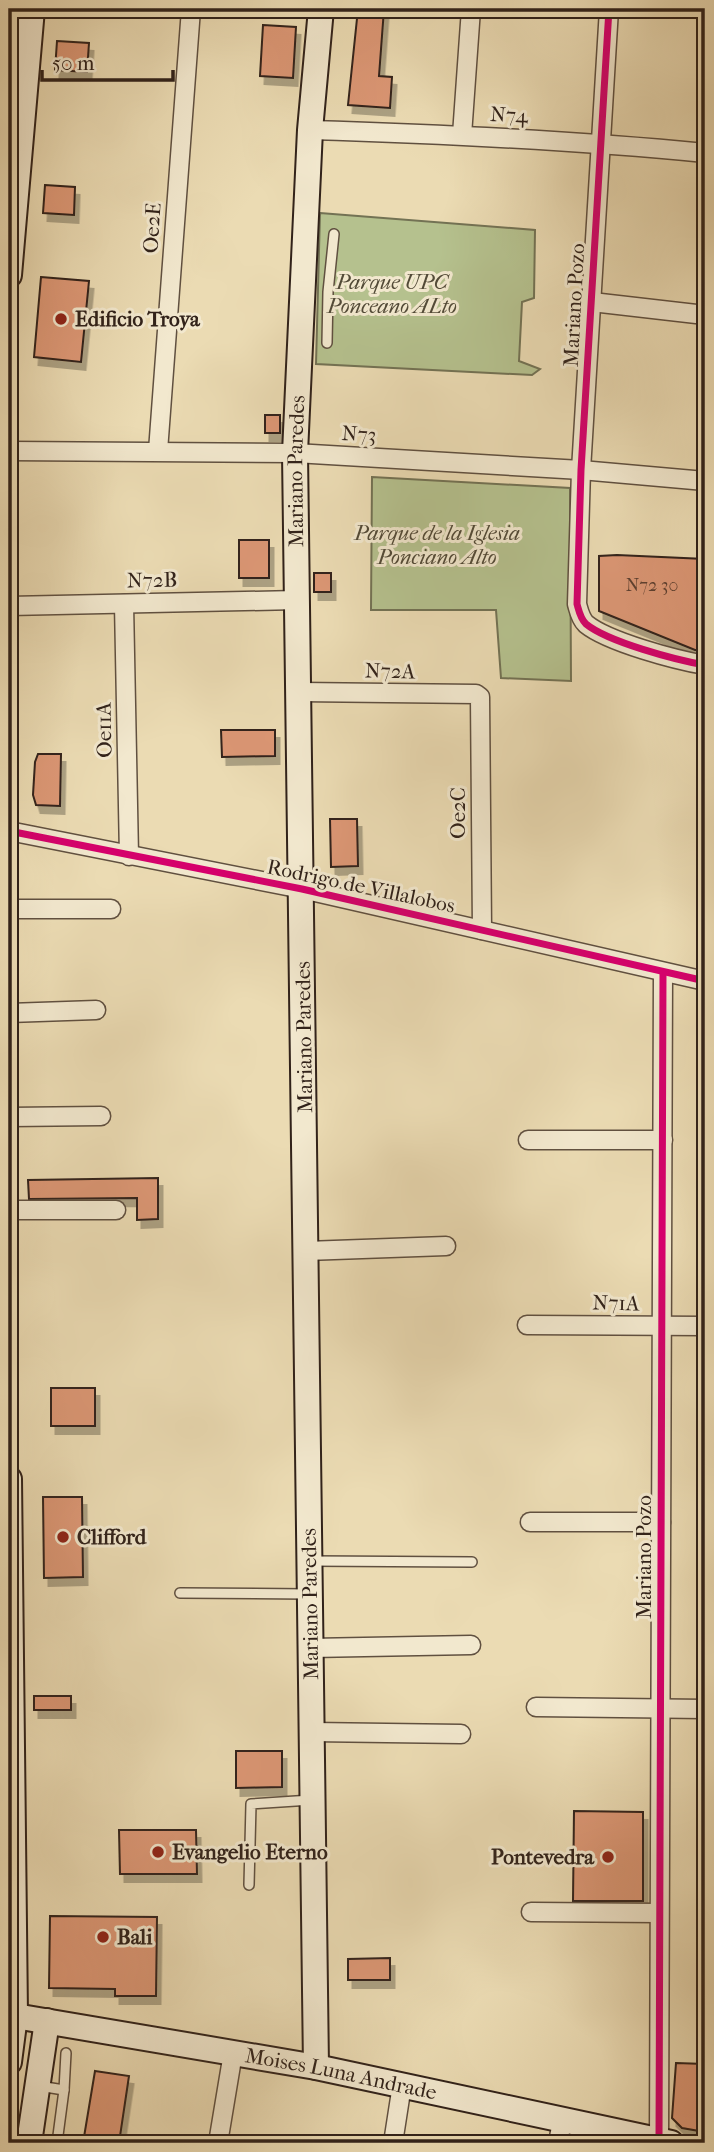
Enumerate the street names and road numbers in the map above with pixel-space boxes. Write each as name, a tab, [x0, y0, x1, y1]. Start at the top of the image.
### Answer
street label: N74	[489, 102, 529, 128]
street label: Oe2E	[138, 202, 166, 254]
street label: Mariano Pozo	[559, 243, 589, 367]
street label: Mariano Paredes	[283, 394, 310, 547]
street label: N73	[341, 421, 377, 447]
street label: N72B	[127, 568, 177, 592]
street label: N72A	[365, 659, 416, 683]
street label: Oe11A	[92, 702, 116, 758]
street label: Oe2C	[446, 787, 470, 839]
street label: Rodrigo de Villalobos	[265, 854, 457, 918]
street label: Mariano Paredes	[291, 961, 317, 1113]
street label: N71A	[592, 1291, 640, 1315]
street label: Mariano Pozo	[632, 1495, 656, 1619]
street label: Mariano Paredes	[297, 1528, 323, 1680]
street label: Moises Luna Andrade	[243, 2043, 439, 2105]

